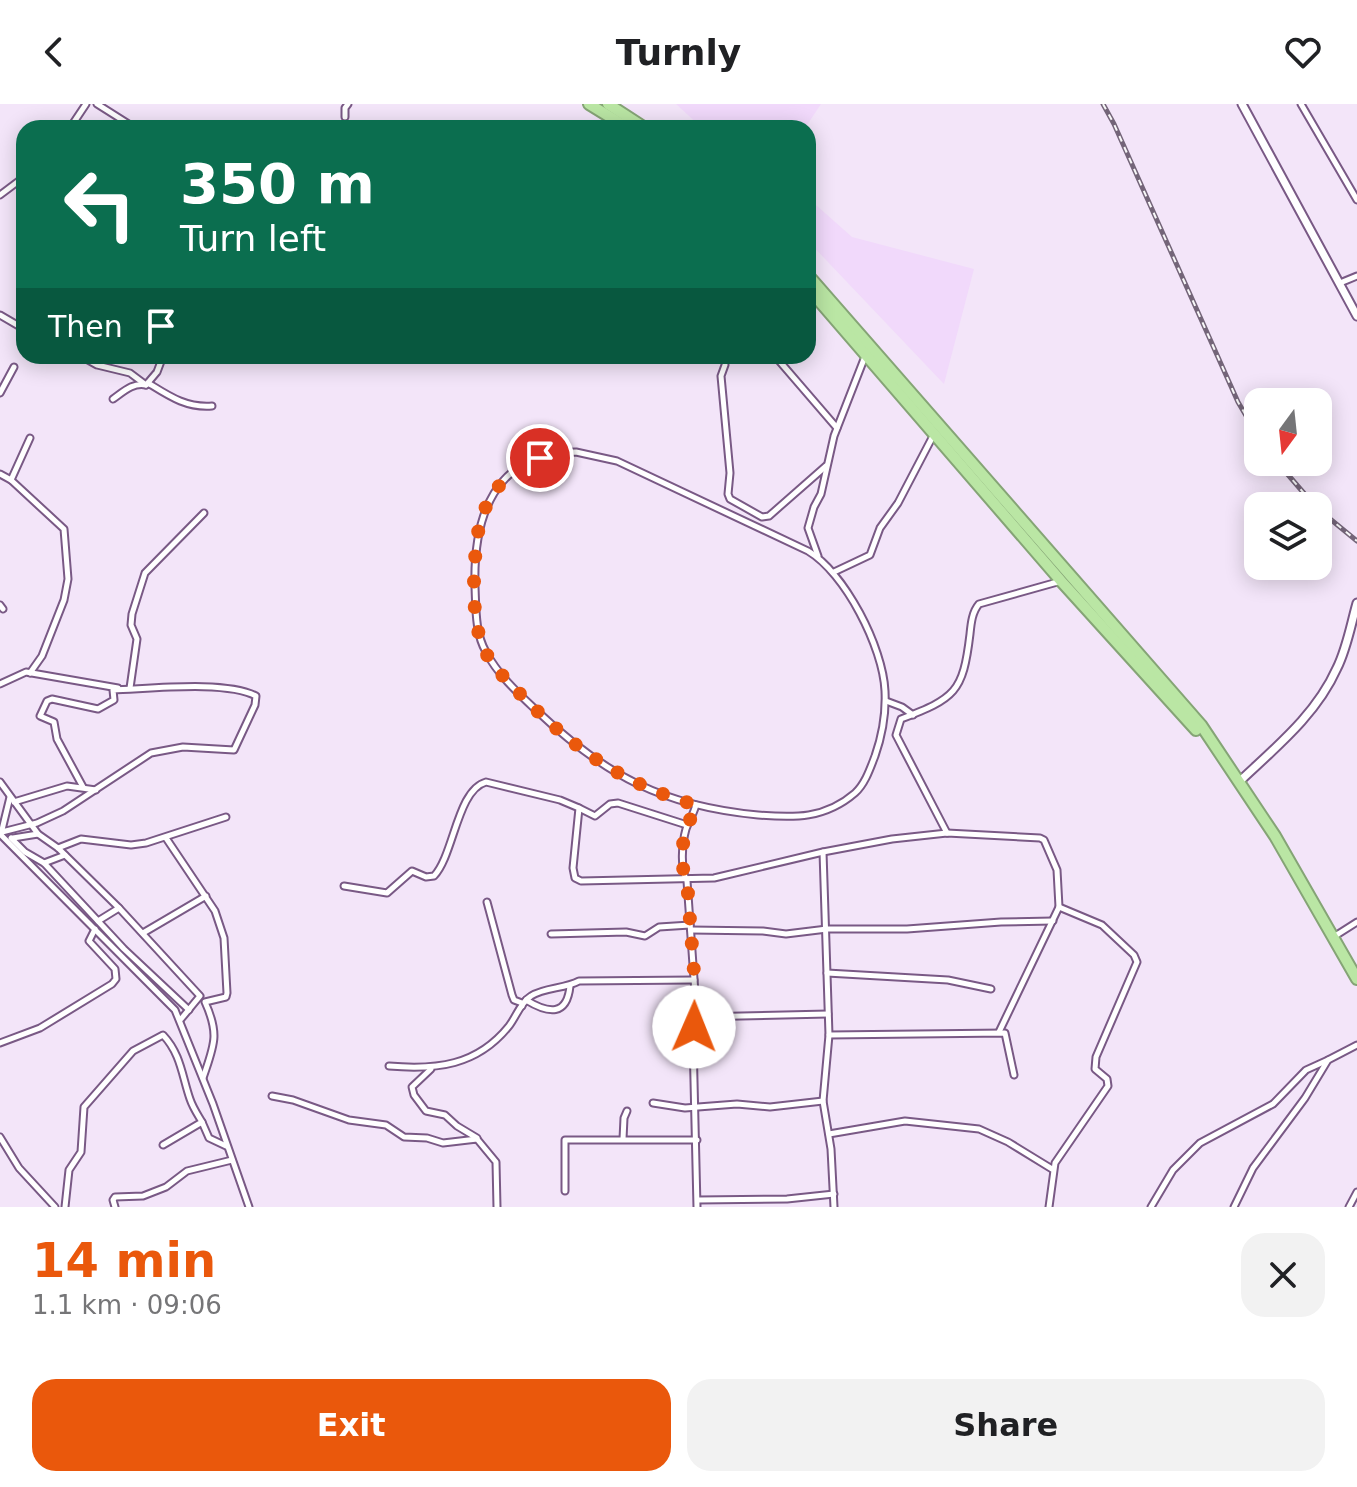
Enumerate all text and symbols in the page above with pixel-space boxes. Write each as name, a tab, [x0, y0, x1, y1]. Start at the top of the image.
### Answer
icon: back	[32, 30, 76, 74]
icon: heart	[1281, 30, 1325, 74]
text: Turnly	[616, 32, 741, 73]
text: 350 m	[180, 151, 375, 216]
icon: left	[48, 152, 152, 256]
text: Turn left	[180, 218, 326, 259]
icon: arrive	[139, 304, 183, 348]
text: Then	[48, 309, 123, 344]
north arrow	[1244, 388, 1332, 476]
map controls	[1244, 388, 1332, 580]
pin	[506, 424, 574, 492]
icon: arrive	[518, 436, 562, 480]
button: layers	[1244, 492, 1332, 580]
position arrow	[652, 985, 736, 1069]
text: 14 min	[32, 1232, 216, 1288]
button: close	[1241, 1233, 1325, 1317]
text: 1.1 km · 09:06	[32, 1290, 222, 1320]
button: Exit	[32, 1379, 671, 1471]
button: Share	[687, 1379, 1325, 1471]

